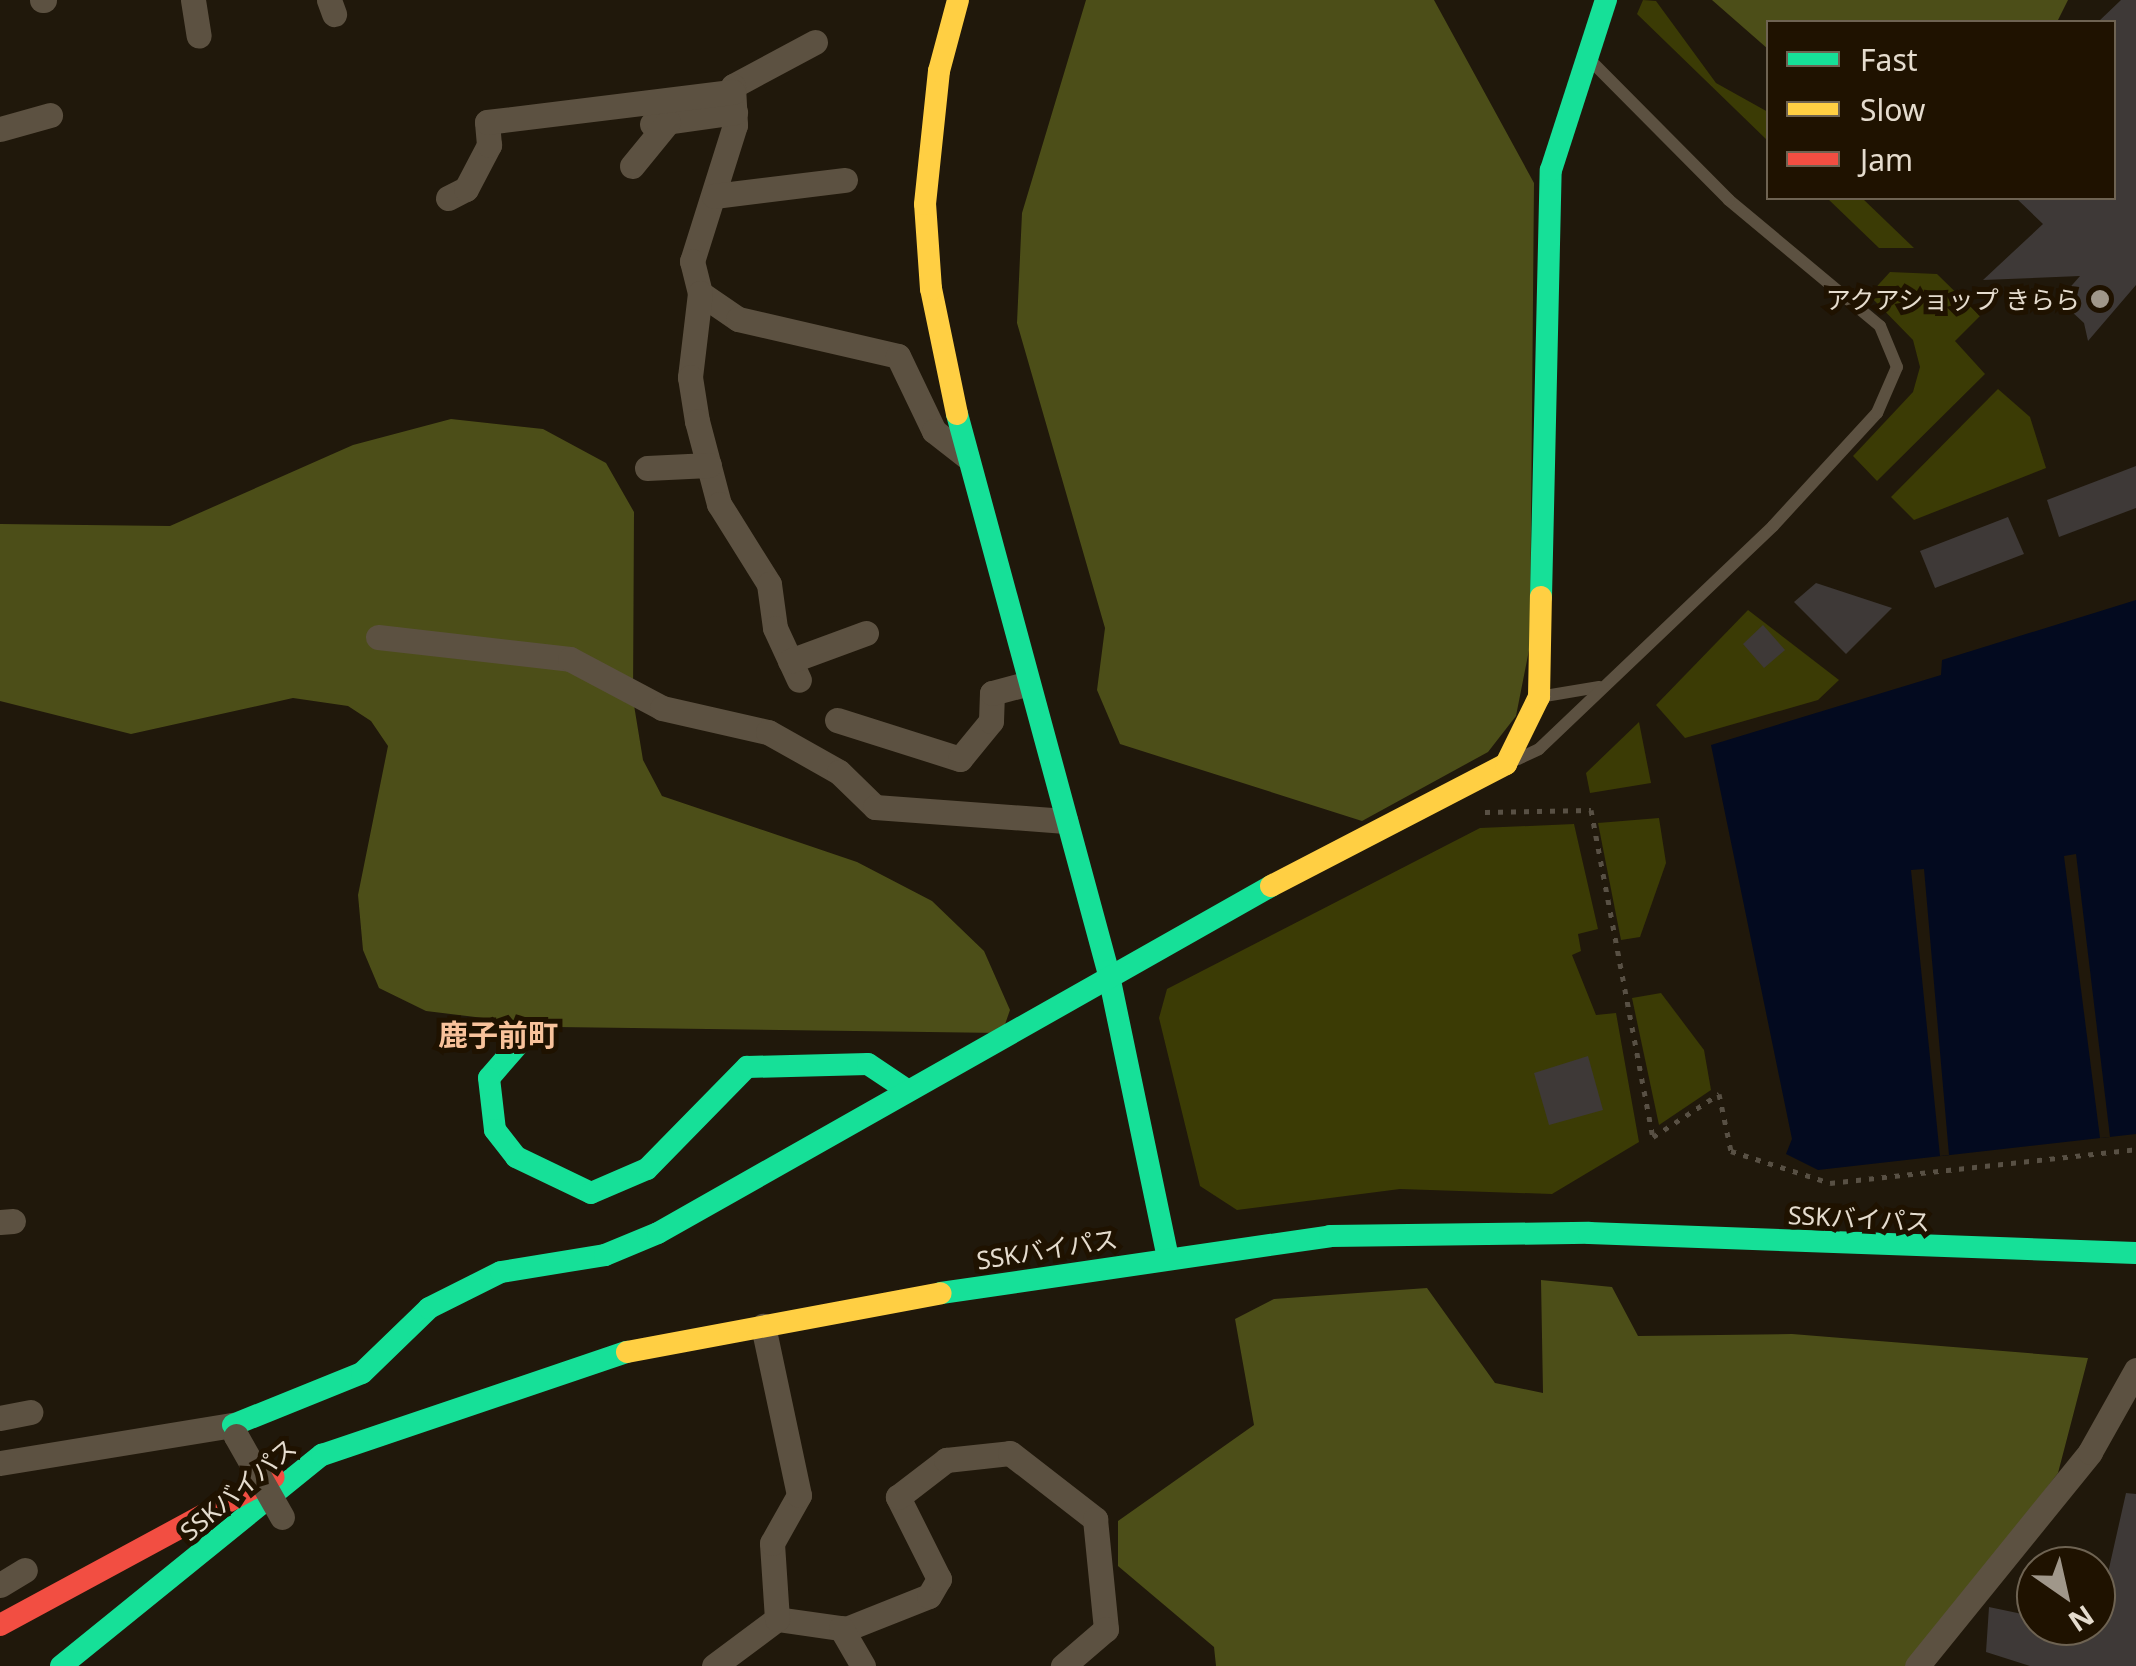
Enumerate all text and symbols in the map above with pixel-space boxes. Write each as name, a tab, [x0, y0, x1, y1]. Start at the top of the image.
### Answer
legend	[1766, 20, 2116, 200]
text: Fast	[1860, 39, 1918, 80]
text: Slow	[1860, 89, 1925, 130]
text: Jam	[1860, 139, 1913, 180]
place label: アクアショップ きらら	[1824, 284, 2080, 314]
marker: アクアショップ きらら	[2089, 288, 2111, 310]
district label: 鹿子前町	[438, 1017, 558, 1053]
street label: SSKバイパス	[1787, 1199, 1931, 1237]
street label: SSKバイパス	[974, 1223, 1120, 1275]
street label: SSKバイパス	[174, 1432, 302, 1546]
north arrow	[2016, 1546, 2116, 1646]
text: N	[2062, 1597, 2102, 1641]

